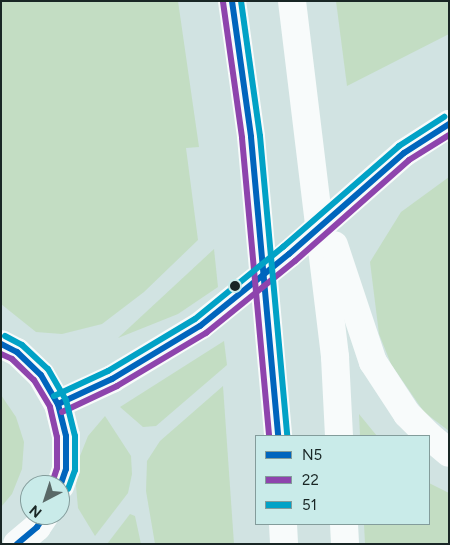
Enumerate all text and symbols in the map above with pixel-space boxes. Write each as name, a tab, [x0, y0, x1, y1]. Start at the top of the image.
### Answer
unlabelled marker	[230, 281, 240, 291]
legend	[255, 435, 430, 525]
text: N5	[302, 446, 322, 464]
text: 22	[302, 471, 319, 489]
north arrow	[20, 475, 70, 525]
text: 51	[302, 496, 317, 514]
text: N	[26, 501, 45, 521]

